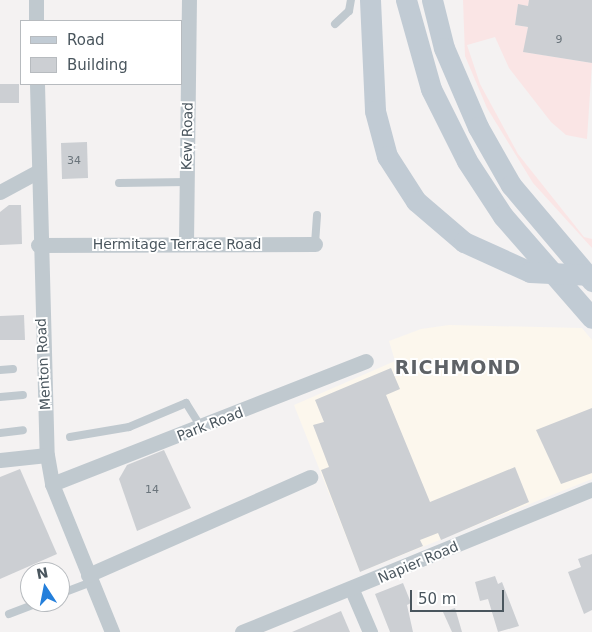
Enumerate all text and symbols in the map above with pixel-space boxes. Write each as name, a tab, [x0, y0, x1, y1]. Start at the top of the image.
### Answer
legend	[20, 20, 182, 85]
text: Road	[67, 31, 105, 49]
house number: 9	[556, 33, 562, 47]
text: Building	[67, 56, 128, 74]
street label: Kew Road	[178, 102, 196, 170]
house number: 34	[67, 154, 81, 168]
street label: Hermitage Terrace Road	[93, 236, 261, 252]
street label: Menton Road	[32, 318, 54, 410]
district label: RICHMOND	[394, 357, 522, 379]
street label: Park Road	[174, 404, 246, 444]
house number: 14	[145, 483, 159, 497]
street label: Napier Road	[375, 538, 461, 586]
north arrow	[20, 562, 70, 612]
text: N	[35, 564, 50, 582]
scale bar	[412, 580, 506, 612]
text: 50 m	[418, 590, 456, 608]

